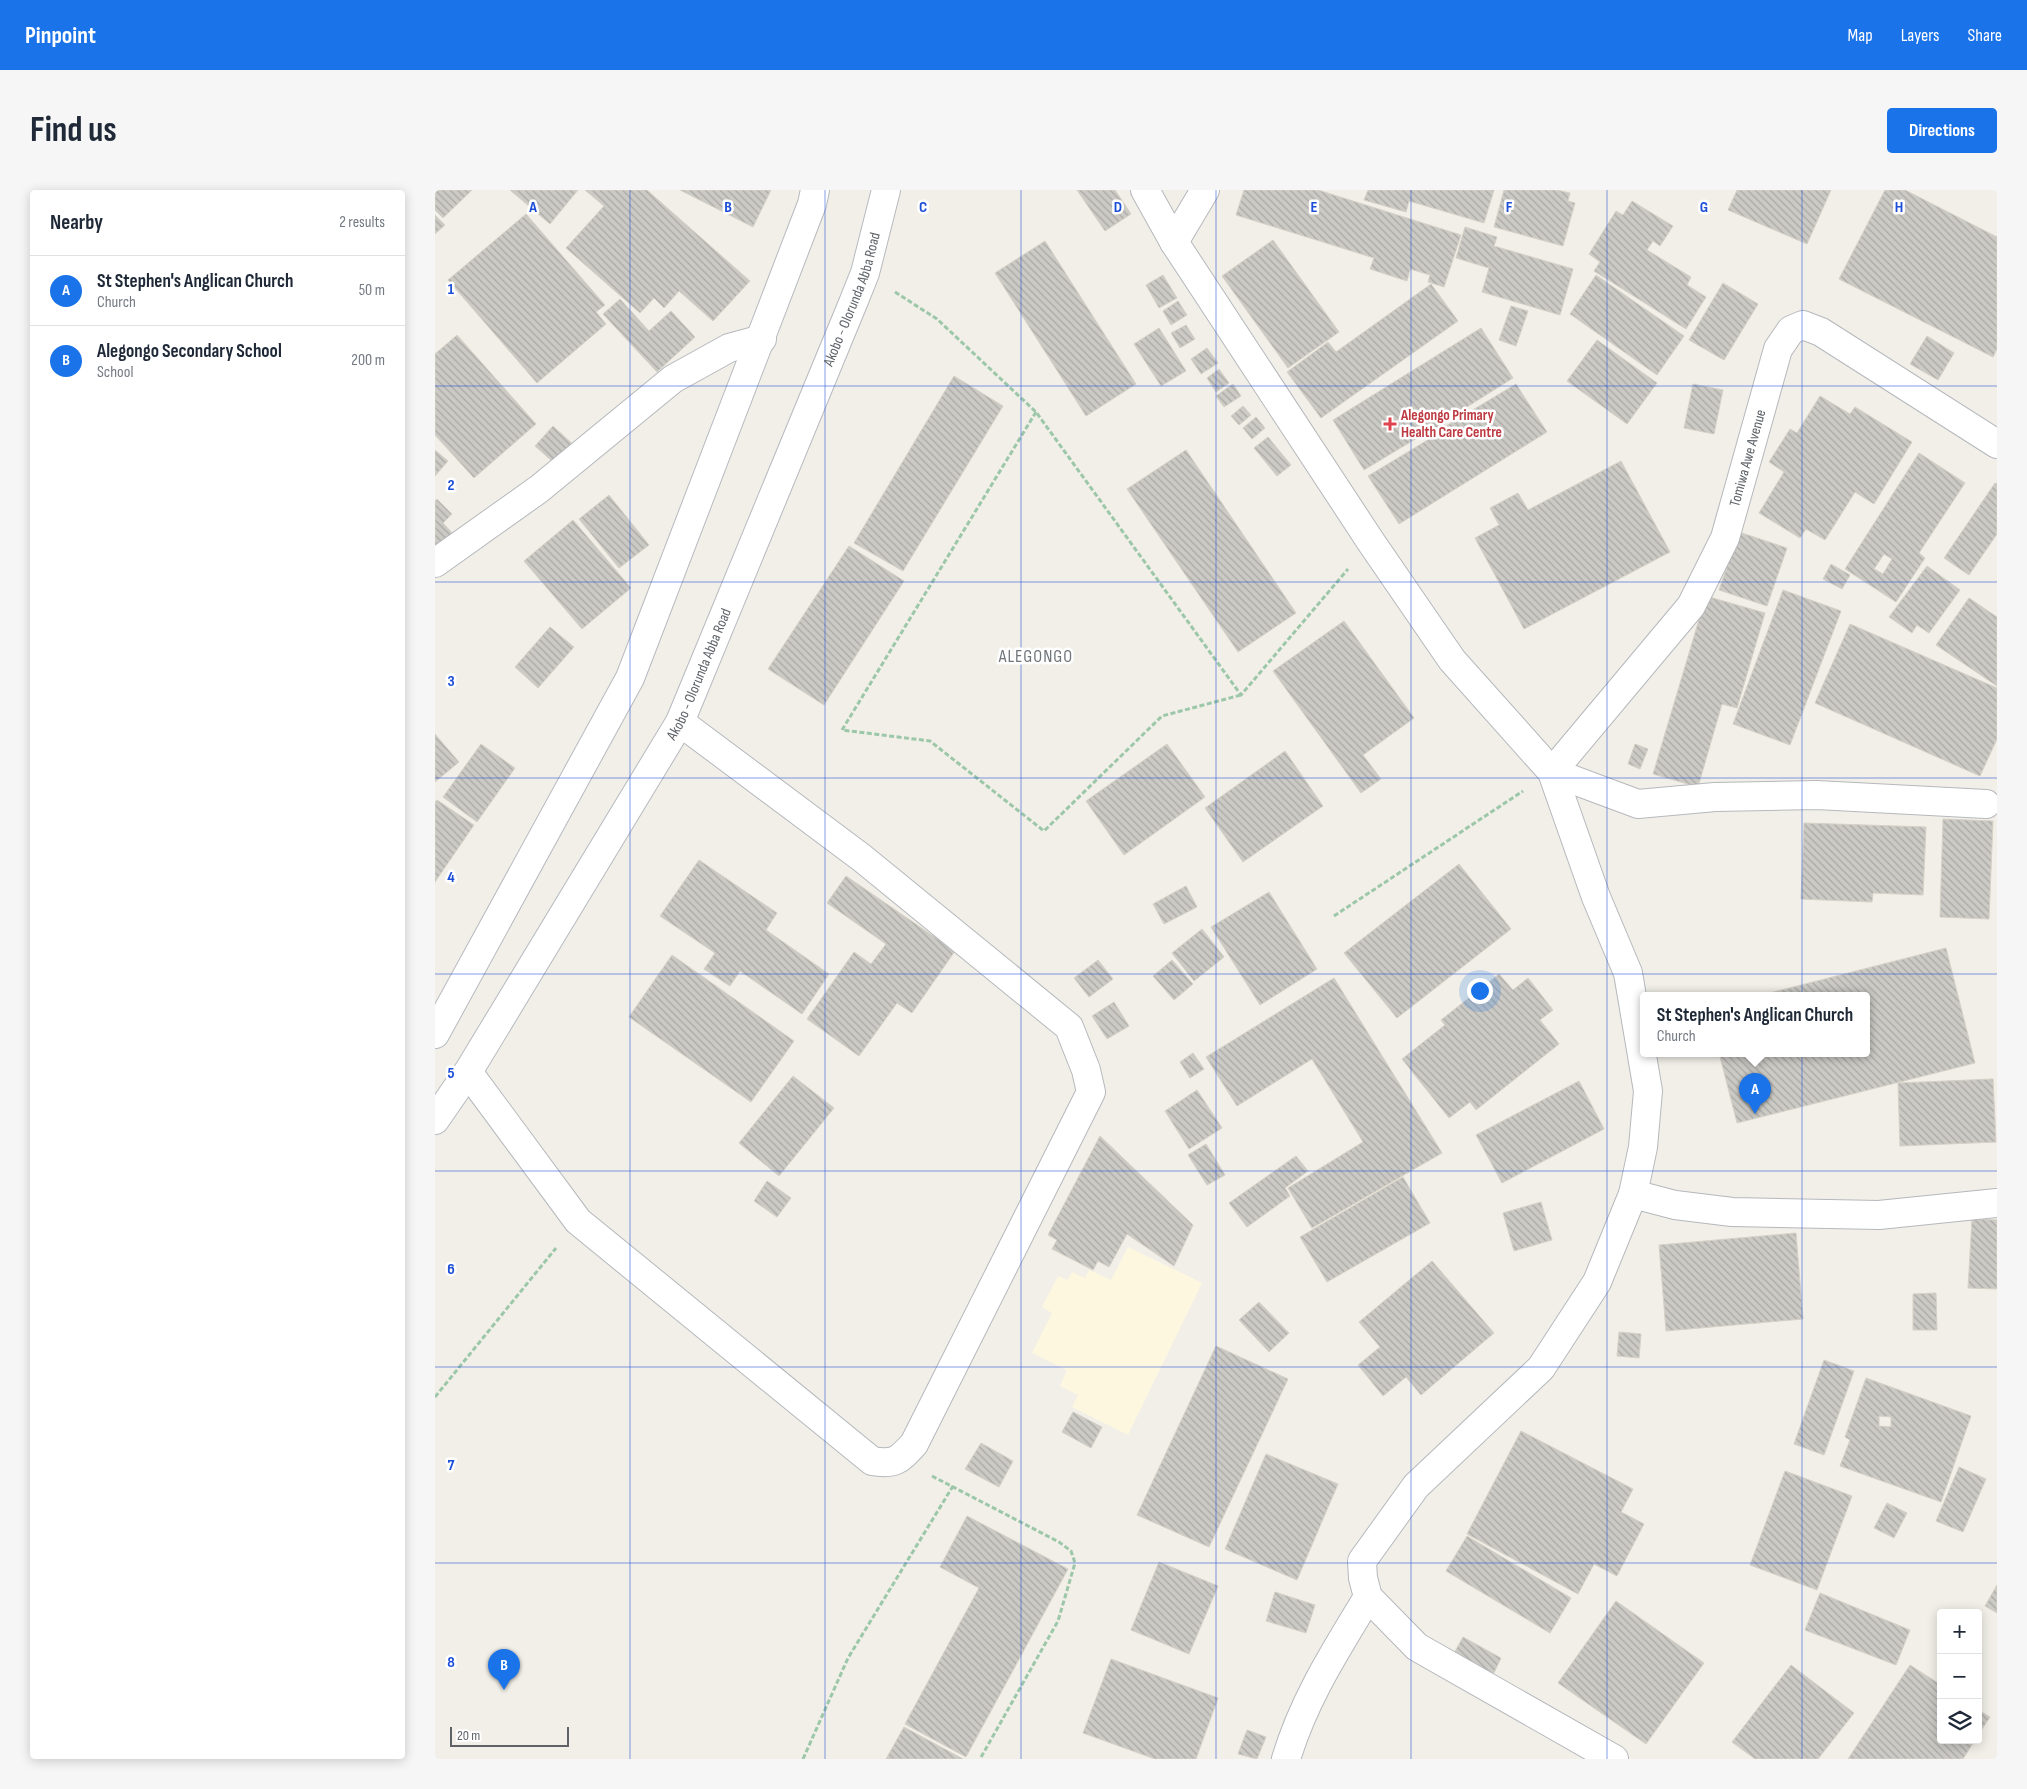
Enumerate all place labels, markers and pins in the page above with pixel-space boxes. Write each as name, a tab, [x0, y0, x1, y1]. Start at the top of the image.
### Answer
place label: Alegongo Primary Health Care Centre	[1400, 406, 1502, 442]
marker: Alegongo Primary Health Care Centre	[1383, 417, 1397, 431]
pin: A	[1739, 1073, 1771, 1114]
pin: B	[488, 1649, 520, 1690]

